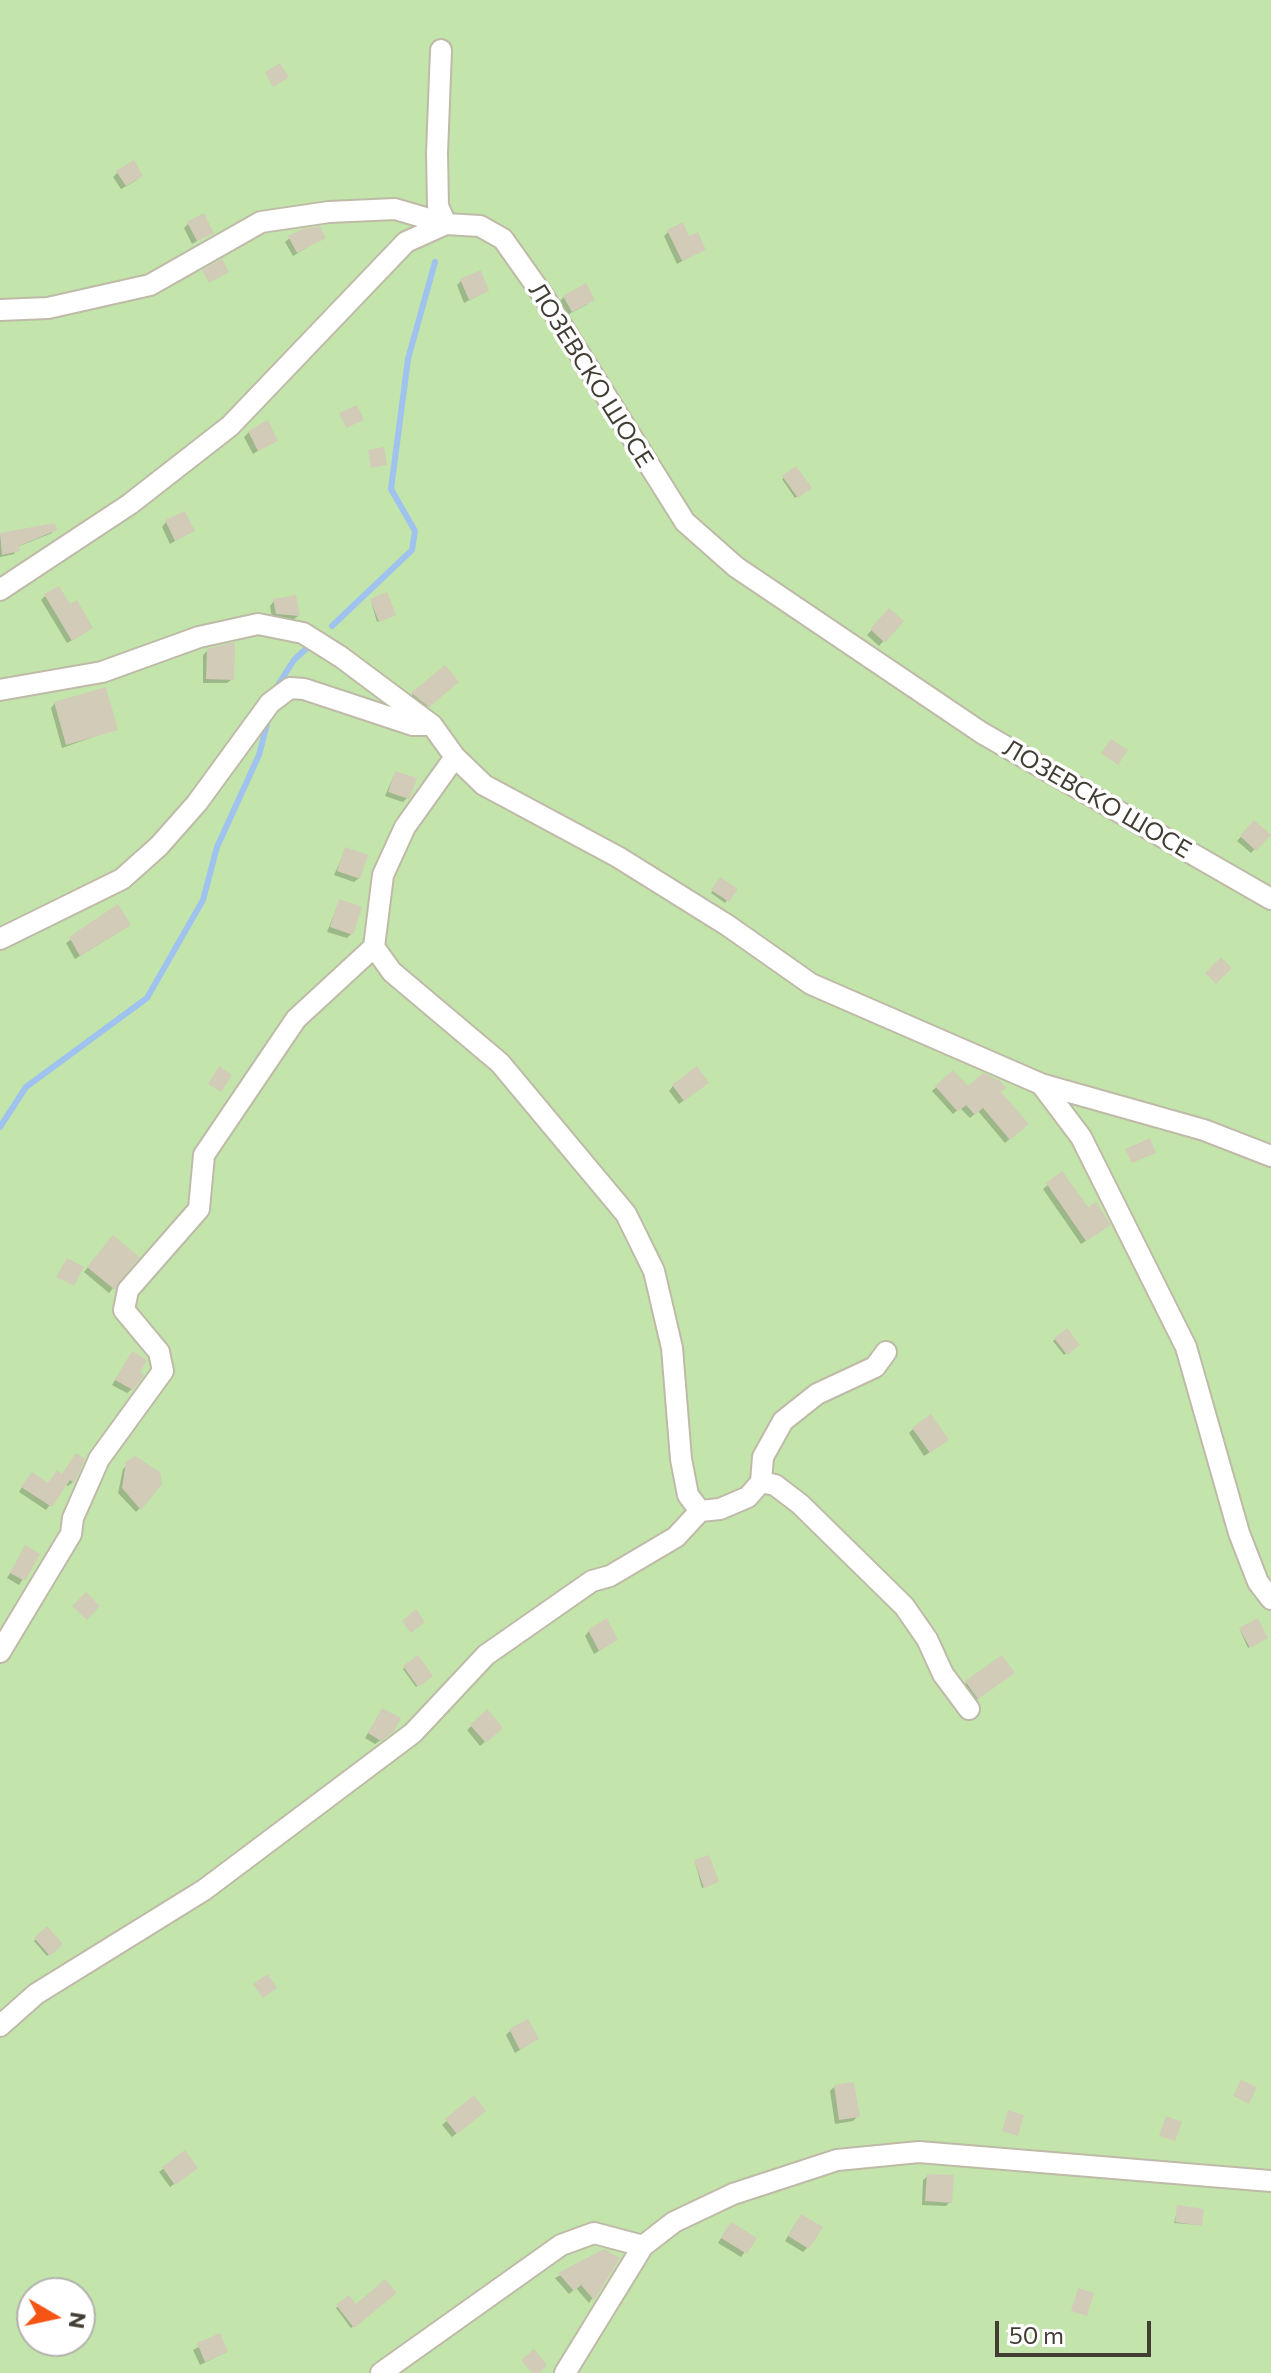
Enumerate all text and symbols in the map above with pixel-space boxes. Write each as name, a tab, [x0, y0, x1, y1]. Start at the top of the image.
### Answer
street label: ЛОЗЕВСКО ШОСЕ	[522, 277, 660, 473]
street label: ЛОЗЕВСКО ШОСЕ	[998, 733, 1196, 865]
north arrow	[16, 2277, 96, 2357]
scale bar	[999, 2305, 1155, 2355]
text: N	[64, 2310, 93, 2331]
text: 50 m	[1009, 2320, 1064, 2349]

